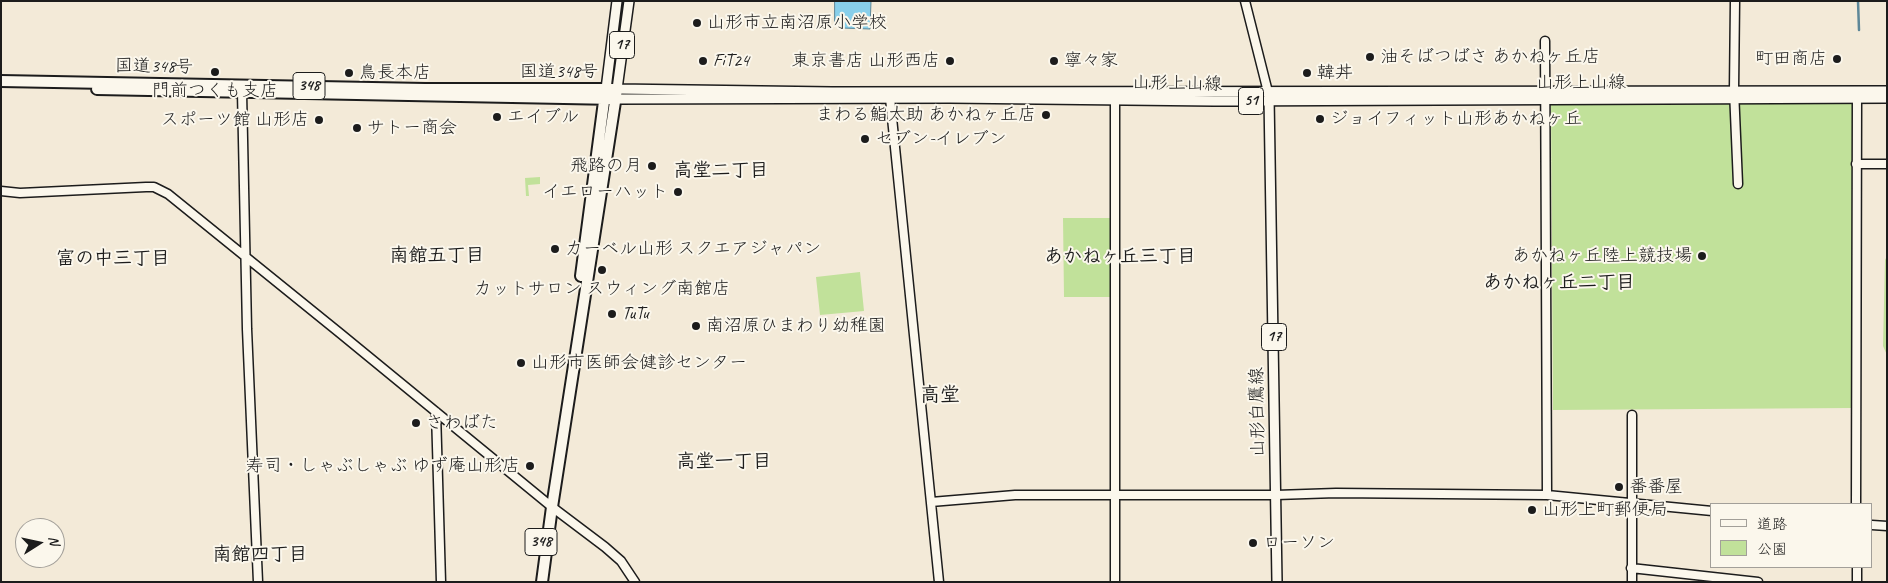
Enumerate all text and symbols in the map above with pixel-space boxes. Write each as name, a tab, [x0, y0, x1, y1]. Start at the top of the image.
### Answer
place label: 山形市立南沼原小学校	[707, 12, 887, 34]
marker: 山形市立南沼原小学校	[691, 17, 703, 29]
road number: 17	[610, 32, 634, 58]
place label: 油そばつばさ あかねヶ丘店	[1380, 46, 1600, 68]
place label: 町田商店	[1755, 48, 1827, 70]
place label: FiT24	[713, 50, 749, 72]
place label: 東京書店 山形西店	[792, 50, 940, 72]
place label: 寧々家	[1064, 50, 1118, 72]
marker: 油そばつばさ あかねヶ丘店	[1364, 51, 1376, 63]
marker: 町田商店	[1831, 53, 1843, 65]
marker: FiT24	[697, 55, 709, 67]
marker: 東京書店 山形西店	[944, 55, 956, 67]
marker: 寧々家	[1048, 55, 1060, 67]
street label: 国道348号	[115, 56, 193, 78]
street label: 国道348号	[520, 61, 598, 83]
place label: 鳥長本店	[359, 62, 431, 84]
place label: 韓丼	[1317, 62, 1353, 84]
marker: 門前つくも支店	[209, 66, 221, 78]
marker: 鳥長本店	[343, 67, 355, 79]
marker: 韓丼	[1301, 67, 1313, 79]
road number: 348	[293, 72, 325, 100]
street label: 山形上山線	[1132, 72, 1222, 96]
street label: 山形上山線	[1536, 72, 1626, 94]
place label: 門前つくも支店	[152, 80, 278, 102]
road number: 51	[1238, 88, 1264, 114]
place label: まわる鮨太助 あかねヶ丘店	[816, 104, 1036, 126]
place label: エイブル	[507, 106, 579, 128]
place label: ジョイフィット山形あかねヶ丘	[1330, 108, 1582, 130]
place label: スポーツ館 山形店	[161, 109, 309, 131]
marker: まわる鮨太助 あかねヶ丘店	[1040, 109, 1052, 121]
marker: エイブル	[491, 111, 503, 123]
marker: ジョイフィット山形あかねヶ丘	[1314, 113, 1326, 125]
marker: スポーツ館 山形店	[313, 114, 325, 126]
place label: サトー商会	[367, 117, 457, 139]
marker: サトー商会	[351, 122, 363, 134]
place label: セブン-イレブン	[875, 128, 1007, 150]
marker: セブン-イレブン	[859, 133, 871, 145]
place label: 飛路の月	[570, 155, 642, 177]
marker: 飛路の月	[646, 160, 658, 172]
district label: 高堂二丁目	[674, 160, 768, 182]
place label: イエローハット	[542, 181, 668, 203]
marker: イエローハット	[672, 186, 684, 198]
place label: カーベル山形 スクエアジャパン	[565, 238, 821, 260]
marker: カーベル山形 スクエアジャパン	[549, 243, 561, 255]
district label: 南館五丁目	[390, 245, 484, 267]
place label: あかねヶ丘陸上競技場	[1512, 245, 1692, 267]
district label: あかねヶ丘三丁目	[1044, 246, 1196, 268]
district label: 富の中三丁目	[56, 248, 170, 270]
marker: あかねヶ丘陸上競技場	[1696, 250, 1708, 262]
marker: カットサロン スウィング南館店	[596, 264, 608, 276]
district label: あかねヶ丘二丁目	[1483, 272, 1635, 294]
place label: カットサロン スウィング南館店	[474, 278, 730, 300]
place label: TuTu	[622, 303, 649, 325]
marker: TuTu	[606, 308, 618, 320]
place label: 南沼原ひまわり幼稚園	[706, 315, 886, 337]
marker: 南沼原ひまわり幼稚園	[690, 320, 702, 332]
road number: 17	[1262, 324, 1286, 351]
place label: 山形市医師会健診センター	[531, 352, 747, 374]
marker: 山形市医師会健診センター	[515, 357, 527, 369]
street label: 山形白鷹線	[1246, 367, 1270, 457]
district label: 高堂	[920, 384, 960, 408]
place label: さわばた	[426, 412, 498, 434]
marker: さわばた	[410, 417, 422, 429]
district label: 高堂一丁目	[677, 451, 771, 473]
place label: 寿司・しゃぶしゃぶ ゆず庵山形店	[246, 455, 520, 477]
marker: 寿司・しゃぶしゃぶ ゆず庵山形店	[524, 460, 536, 472]
place label: 番番屋	[1629, 476, 1683, 498]
marker: 番番屋	[1613, 481, 1625, 493]
place label: 山形上町郵便局	[1542, 499, 1668, 521]
legend	[1710, 503, 1873, 568]
marker: 山形上町郵便局	[1526, 504, 1538, 516]
text: 道路	[1757, 515, 1787, 534]
north arrow	[15, 518, 65, 568]
road number: 348	[525, 528, 557, 556]
place label: ローソン	[1263, 532, 1335, 554]
text: N	[45, 535, 63, 546]
marker: ローソン	[1247, 537, 1259, 549]
text: 公園	[1757, 540, 1787, 559]
district label: 南館四丁目	[213, 544, 307, 566]

